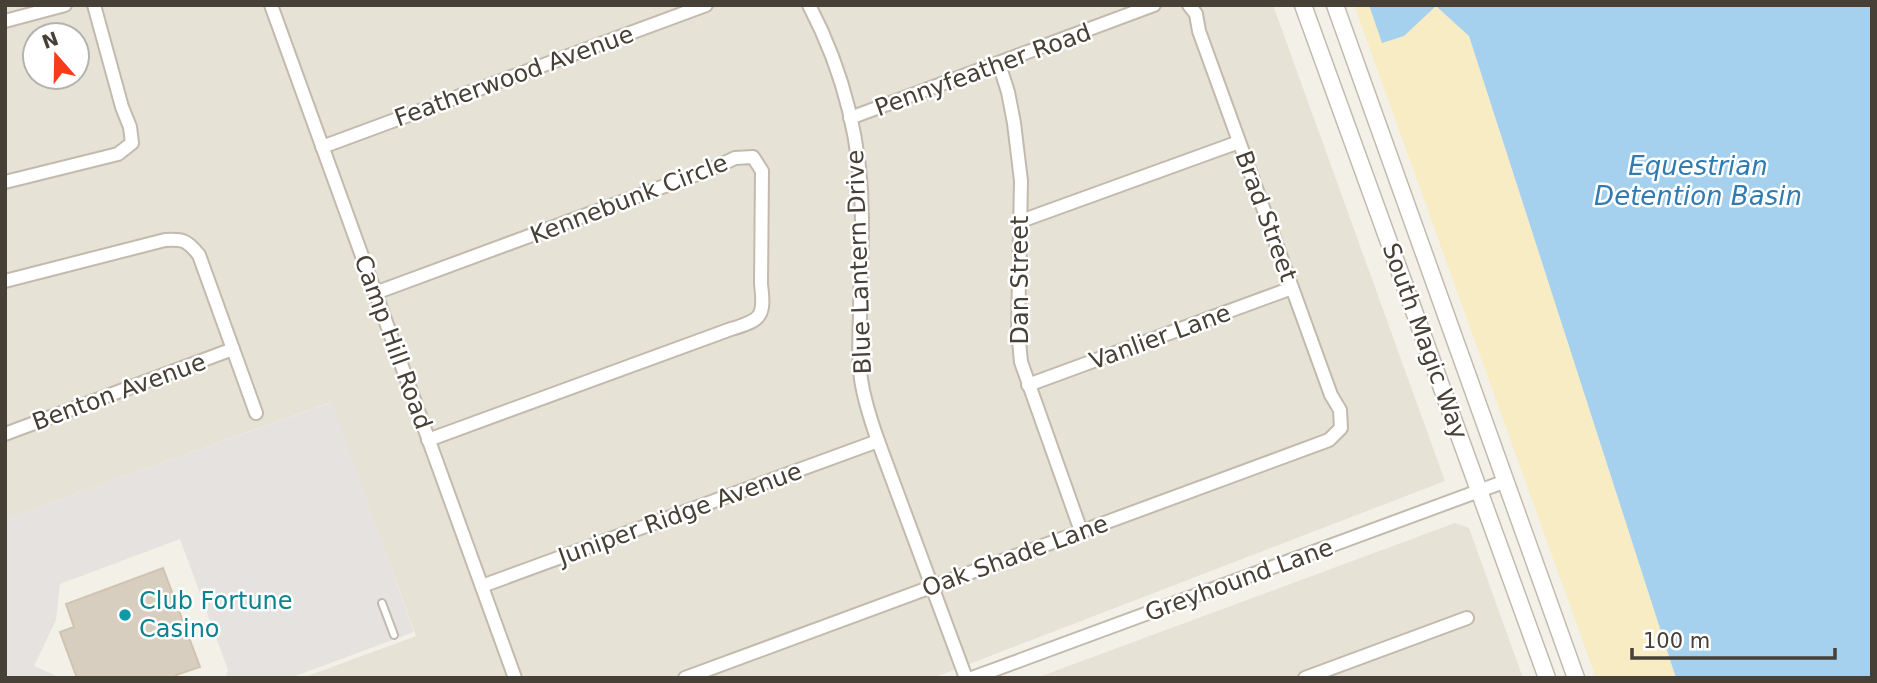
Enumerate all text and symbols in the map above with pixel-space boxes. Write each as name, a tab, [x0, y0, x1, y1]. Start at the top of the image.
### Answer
street label: Pennyfeather Road	[871, 18, 1095, 122]
street label: Featherwood Avenue	[391, 20, 637, 132]
north arrow	[21, 21, 91, 91]
text: N	[39, 27, 61, 53]
street label: Brad Street	[1229, 147, 1303, 285]
street label: Kennebunk Circle	[526, 148, 732, 250]
street label: Blue Lantern Drive	[841, 149, 877, 375]
water label: Equestrian Detention Basin	[1594, 151, 1802, 211]
street label: Dan Street	[1006, 216, 1034, 344]
street label: South Magic Way	[1377, 239, 1473, 443]
street label: Camp Hill Road	[348, 251, 438, 433]
street label: Vanlier Lane	[1086, 299, 1234, 375]
street label: Benton Avenue	[28, 348, 210, 436]
street label: Juniper Ridge Avenue	[553, 457, 806, 572]
street label: Oak Shade Lane	[918, 509, 1112, 603]
street label: Greyhound Lane	[1141, 533, 1337, 627]
place label: Club Fortune Casino	[139, 587, 293, 643]
marker: Club Fortune Casino	[117, 607, 133, 623]
scale bar	[1632, 616, 1835, 660]
text: 100 m	[1643, 629, 1710, 653]

